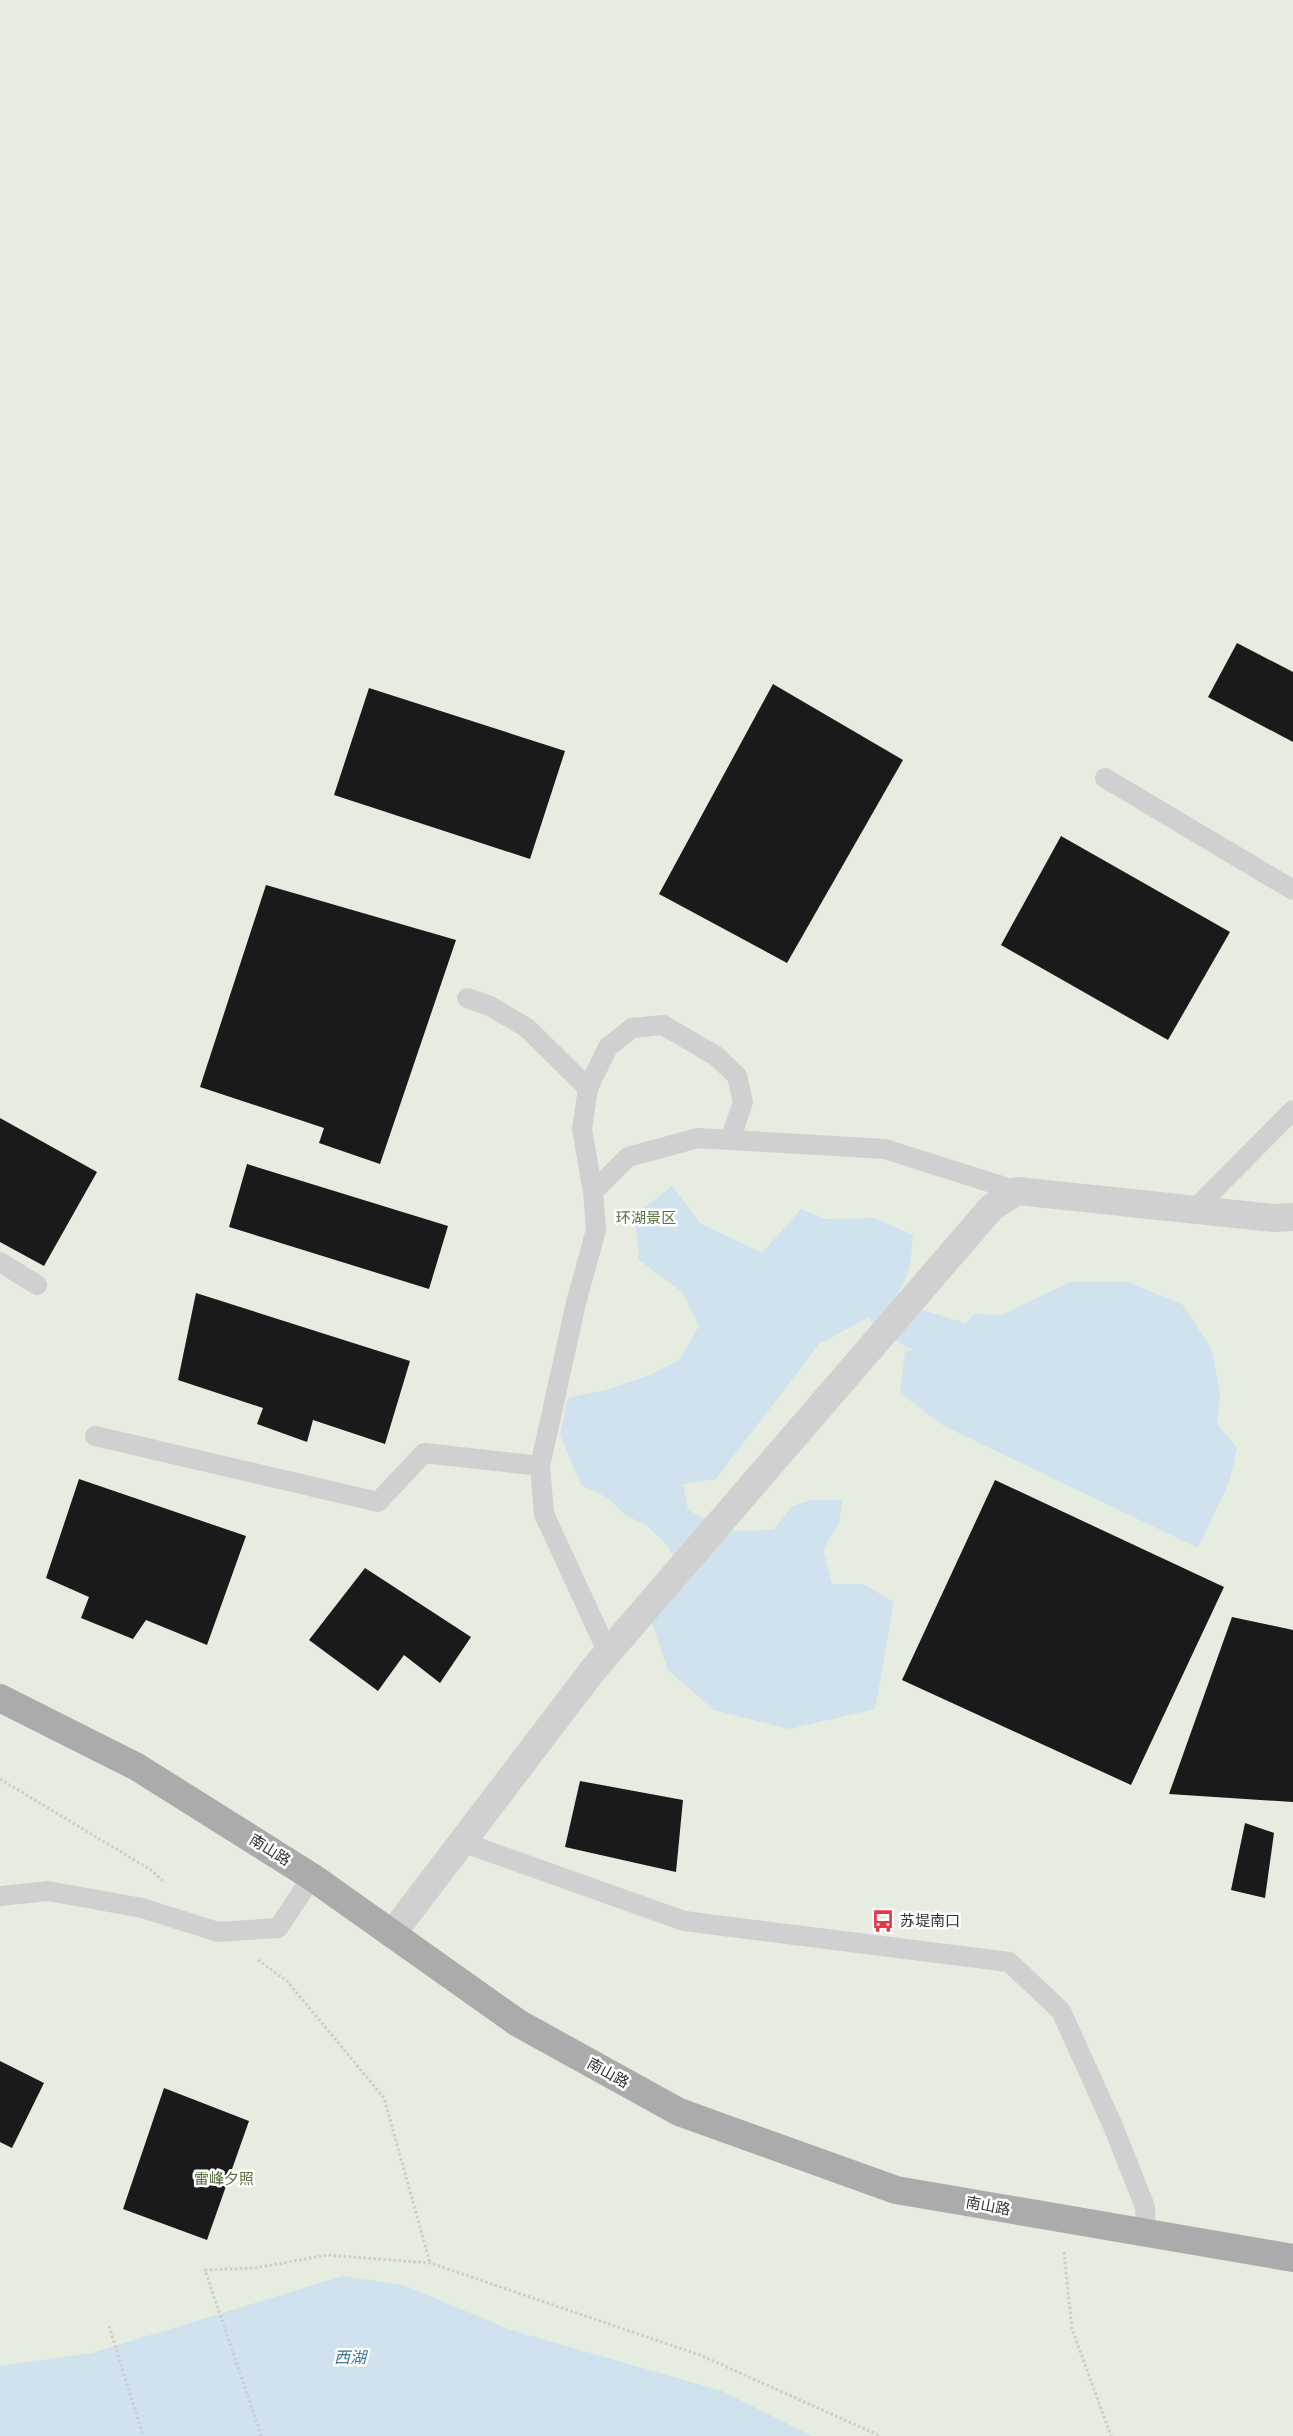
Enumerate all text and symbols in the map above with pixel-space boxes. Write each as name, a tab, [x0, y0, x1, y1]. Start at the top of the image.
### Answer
park label: 环湖景区	[616, 1207, 676, 1229]
street label: 南山路	[245, 1829, 295, 1871]
bus stop icon: 苏堤南口	[870, 1908, 896, 1934]
place label: 苏堤南口	[900, 1910, 960, 1932]
street label: 南山路	[583, 2052, 633, 2094]
park label: 雷峰夕照	[194, 2168, 254, 2190]
street label: 南山路	[964, 2191, 1012, 2221]
water label: 西湖	[334, 2346, 369, 2369]

